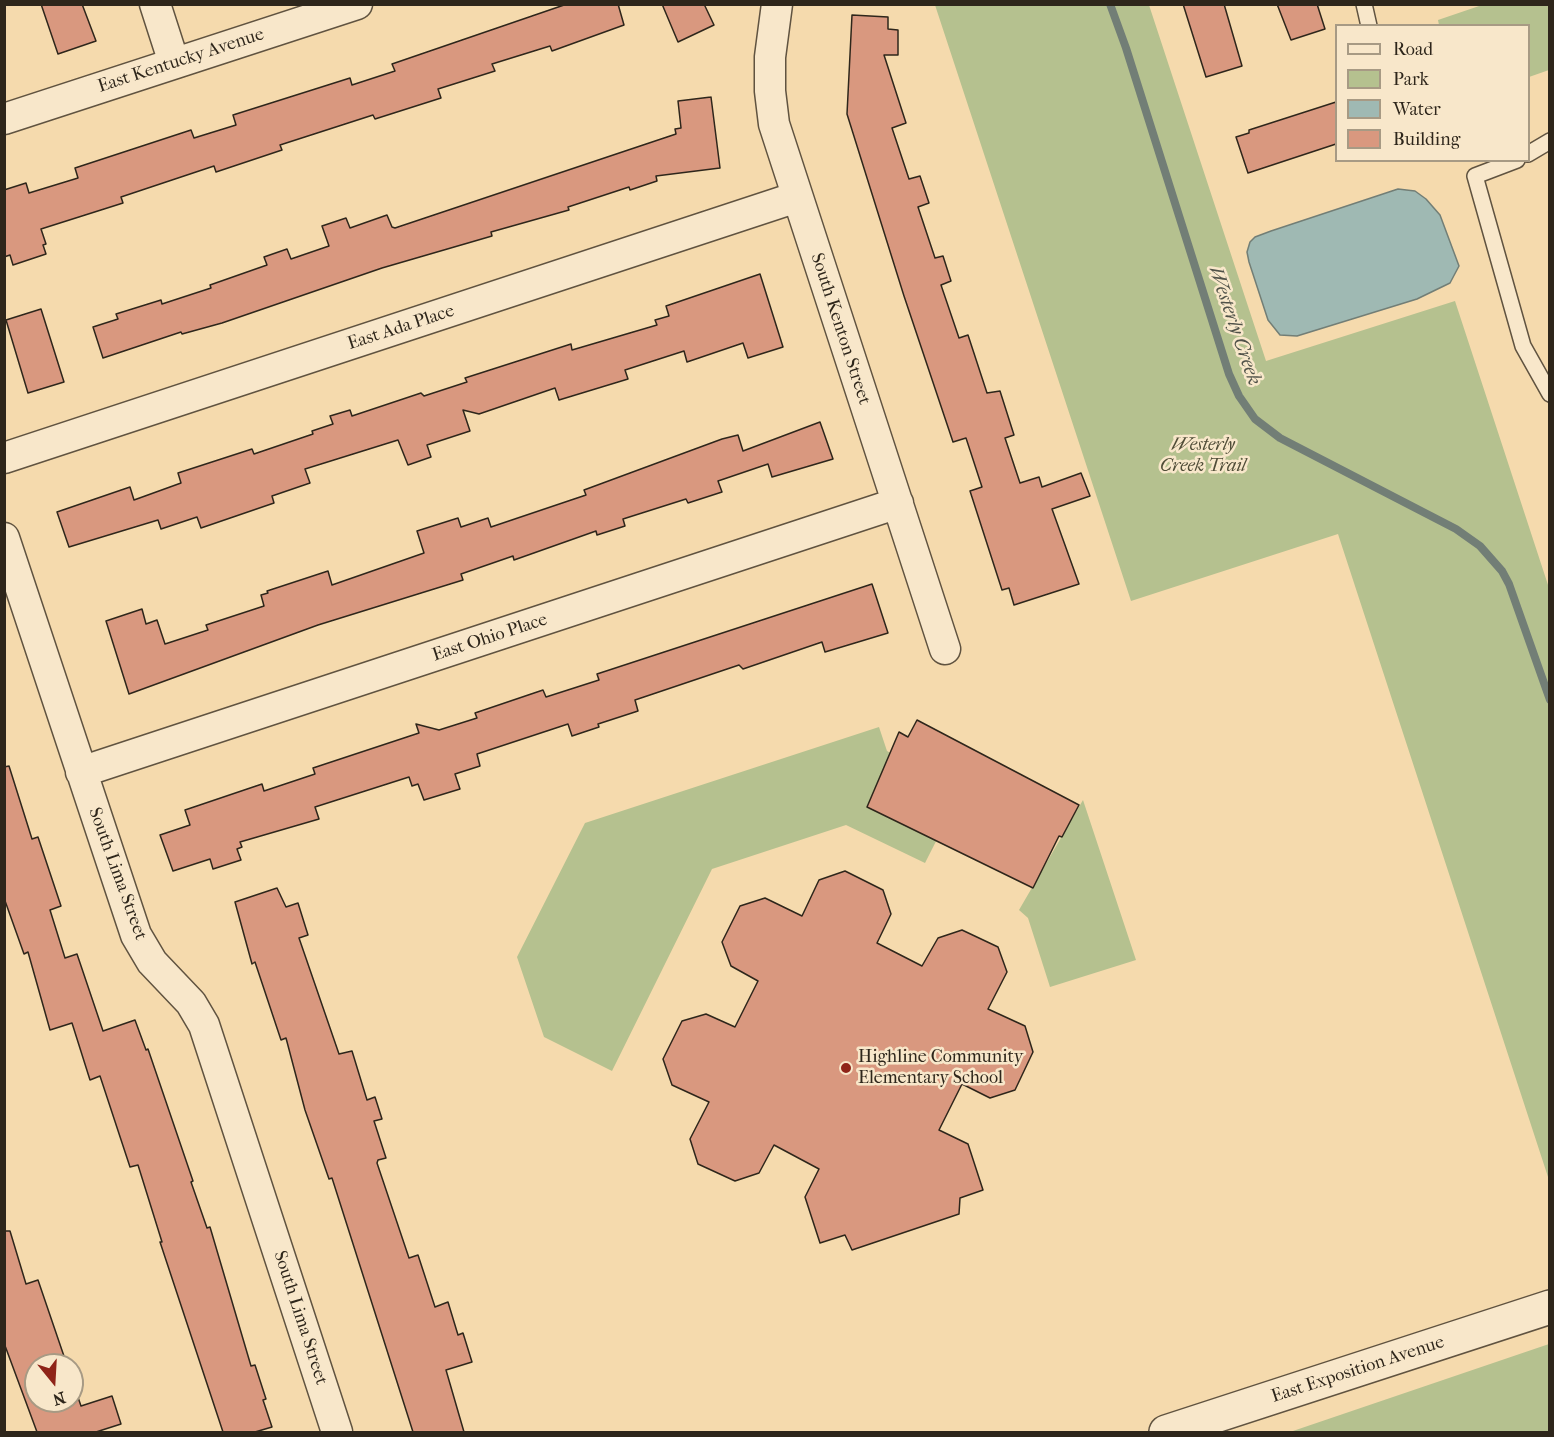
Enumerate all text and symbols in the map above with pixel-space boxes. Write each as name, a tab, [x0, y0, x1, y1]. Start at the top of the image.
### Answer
street label: East Kentucky Avenue	[95, 24, 267, 98]
legend	[1335, 24, 1530, 162]
text: Road	[1393, 39, 1433, 60]
text: Park	[1393, 69, 1429, 90]
text: Water	[1393, 99, 1441, 120]
text: Building	[1393, 129, 1460, 150]
street label: South Kenton Street	[805, 251, 875, 407]
water label: Westerly Creek	[1202, 263, 1266, 389]
street label: East Ada Place	[345, 301, 457, 355]
park label: Westerly Creek Trail	[1160, 435, 1246, 478]
street label: East Ohio Place	[430, 609, 550, 667]
street label: South Lima Street	[83, 805, 151, 943]
place label: Highline Community Elementary School	[858, 1047, 1023, 1090]
marker: Highline Community Elementary School	[839, 1061, 853, 1075]
street label: South Lima Street	[268, 1248, 332, 1388]
street label: East Exposition Avenue	[1269, 1332, 1447, 1408]
north arrow	[24, 1353, 84, 1413]
text: N	[50, 1388, 68, 1410]

